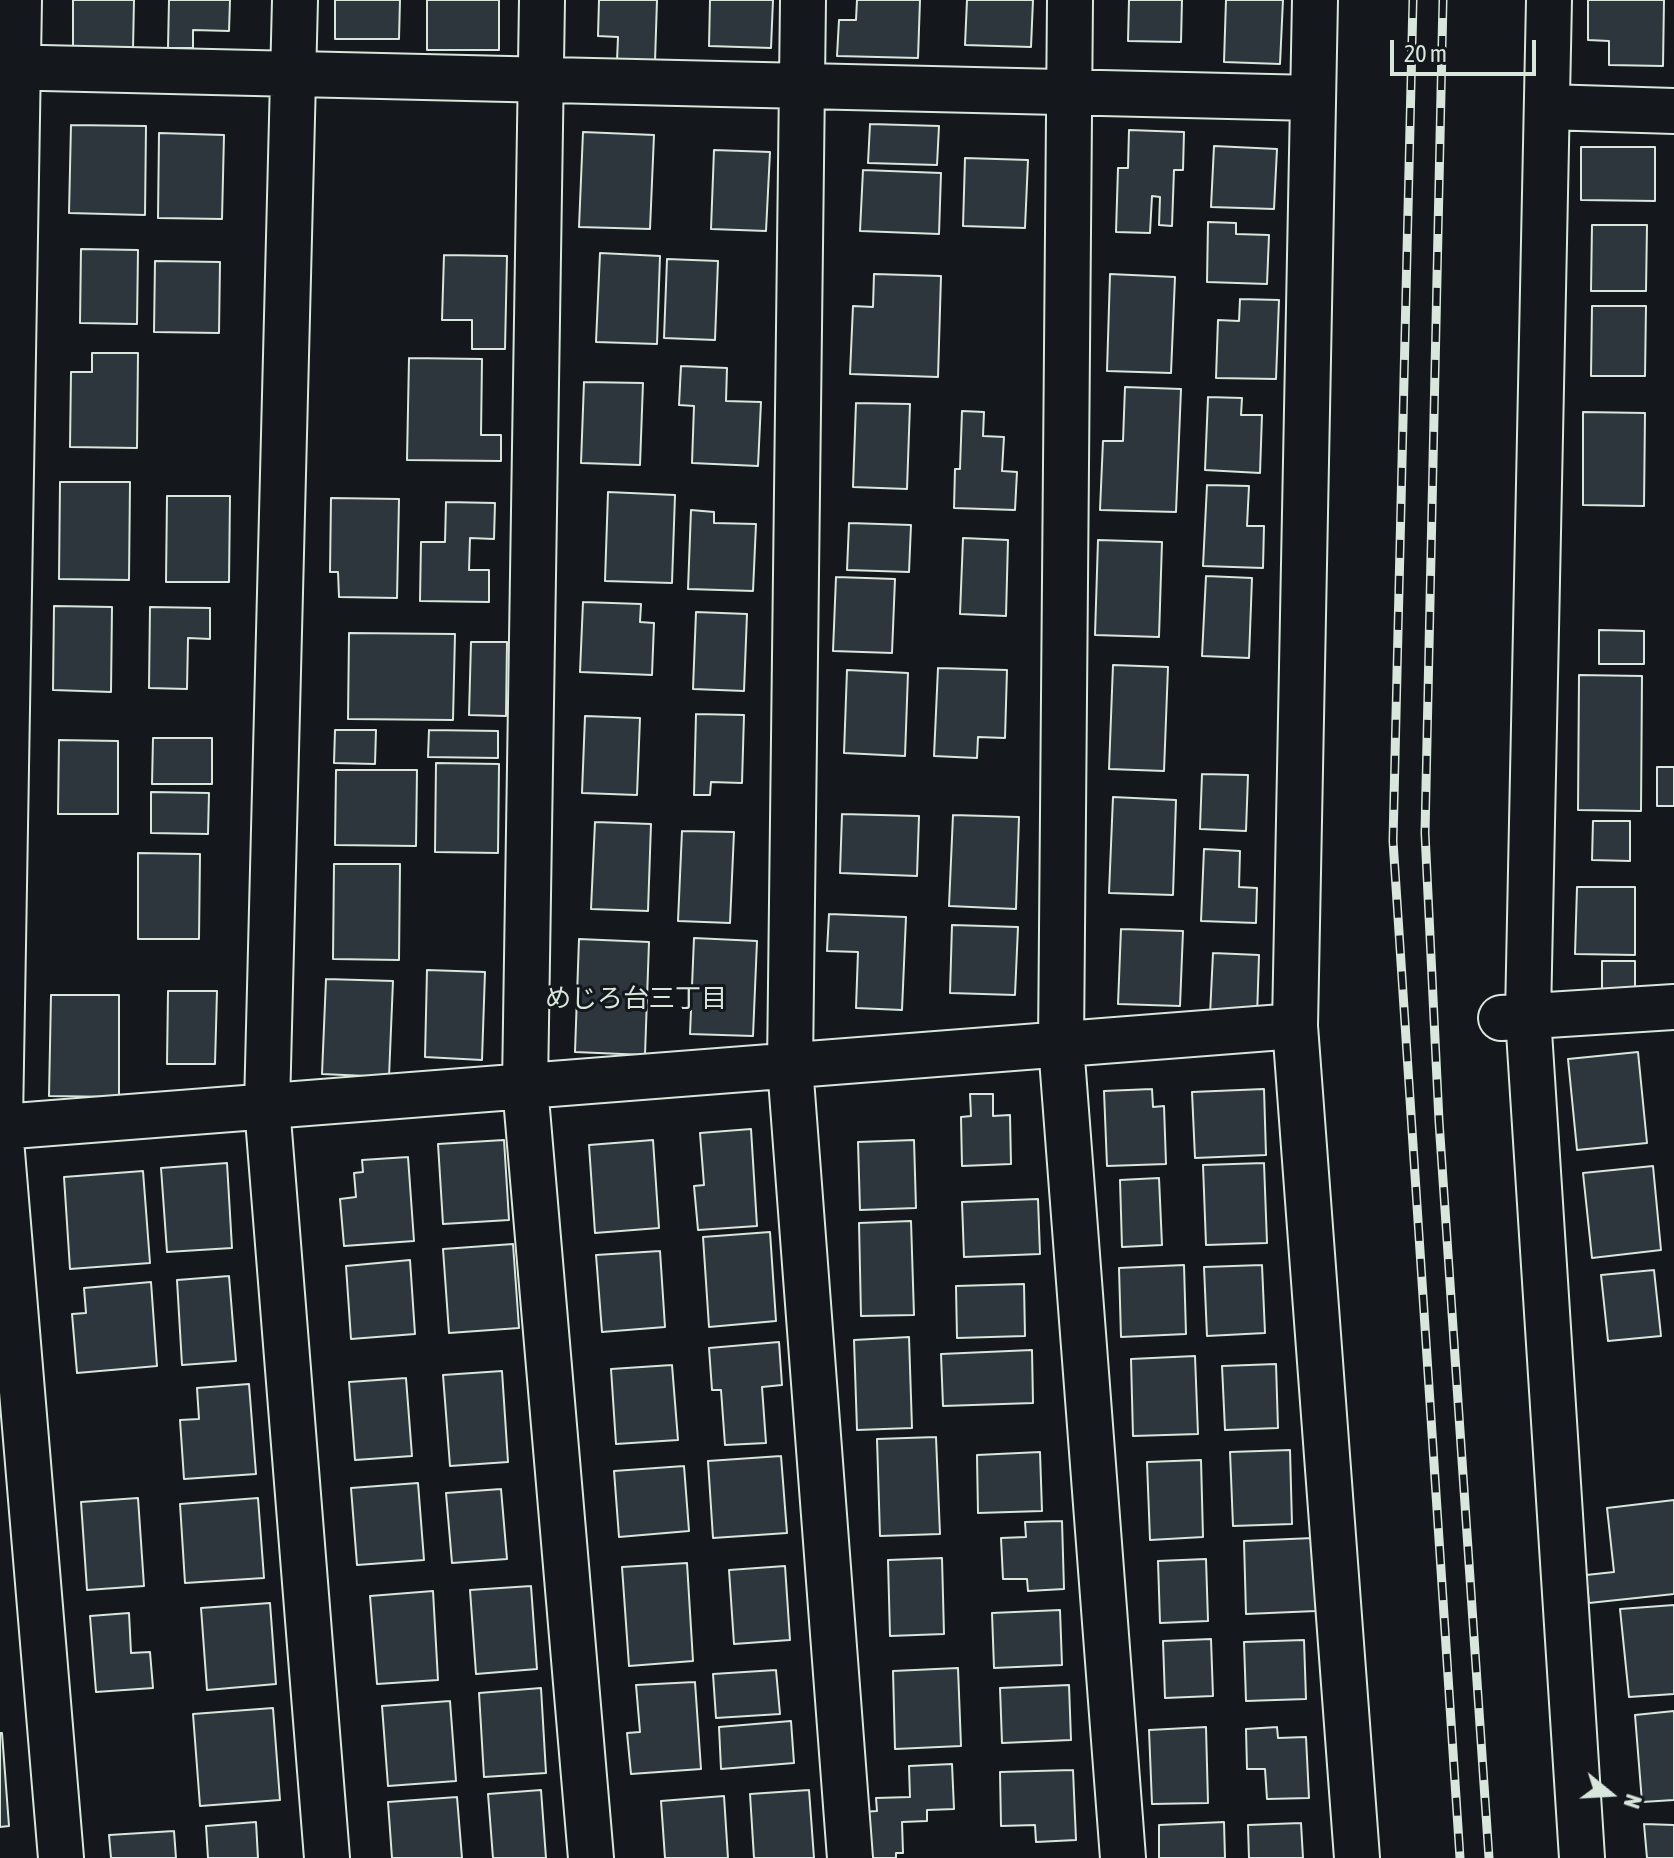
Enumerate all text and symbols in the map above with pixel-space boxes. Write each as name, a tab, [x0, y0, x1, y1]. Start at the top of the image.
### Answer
scale bar	[1394, 24, 1540, 74]
text: 20 m	[1404, 40, 1447, 67]
district label: めじろ台三丁目	[545, 983, 727, 1015]
north arrow	[1570, 1754, 1650, 1834]
text: N	[1618, 1791, 1647, 1812]

